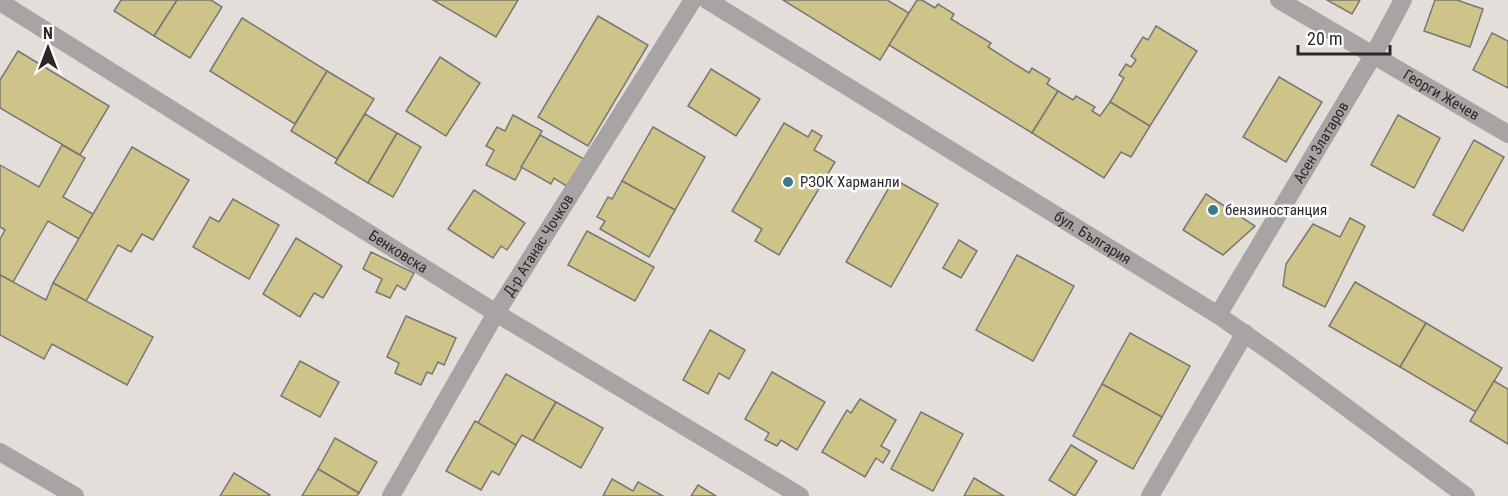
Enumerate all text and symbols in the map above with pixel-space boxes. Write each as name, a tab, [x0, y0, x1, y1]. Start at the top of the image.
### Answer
north arrow	[18, 18, 78, 78]
scale bar	[1298, 18, 1390, 56]
text: N	[43, 24, 53, 43]
text: 20 m	[1307, 28, 1342, 49]
street label: Георги Жечев	[1400, 66, 1483, 124]
street label: Асен Златаров	[1290, 98, 1352, 187]
place label: РЗОК Харманли	[800, 173, 900, 191]
marker: РЗОК Харманли	[781, 175, 795, 189]
street label: Д-р Атанас Чочков	[500, 191, 577, 300]
place label: бензиностанция	[1225, 201, 1327, 219]
marker: бензиностанция	[1206, 203, 1220, 217]
street label: бул. България	[1051, 207, 1135, 268]
street label: Бенковска	[365, 226, 431, 277]

